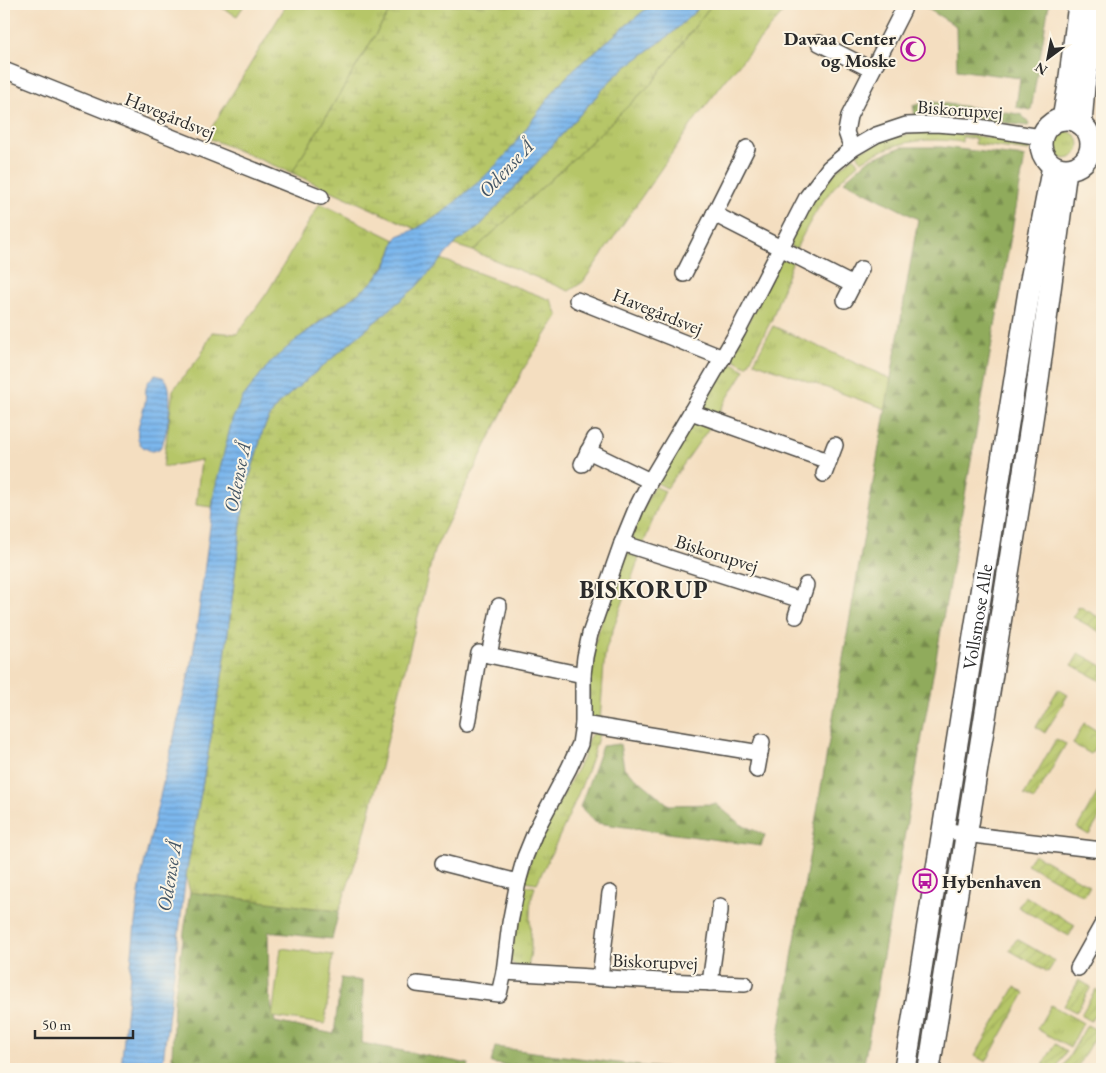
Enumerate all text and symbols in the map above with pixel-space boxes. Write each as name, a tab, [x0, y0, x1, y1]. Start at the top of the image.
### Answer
place label: Dawaa Center og Moske	[784, 26, 896, 73]
north arrow	[1024, 32, 1074, 82]
mosque icon: Dawaa Center og Moske	[900, 36, 926, 62]
text: N	[1031, 58, 1051, 80]
street label: Havegårdsvej	[121, 86, 219, 145]
street label: Biskorupvej	[916, 94, 1004, 125]
water label: Odense Å	[472, 132, 541, 203]
street label: Havegårdsvej	[609, 282, 707, 341]
water label: Odense Å	[217, 438, 257, 514]
street label: Biskorupvej	[672, 528, 761, 579]
street label: Vollsmose Alle	[957, 562, 998, 671]
district label: BISKORUP	[579, 574, 709, 605]
water label: Odense Å	[151, 837, 188, 913]
bus stop icon: Hybenhaven	[912, 868, 938, 894]
place label: Hybenhaven	[942, 869, 1042, 894]
street label: Biskorupvej	[612, 948, 698, 975]
scale bar	[35, 1008, 132, 1040]
text: 50 m	[42, 1015, 71, 1034]

